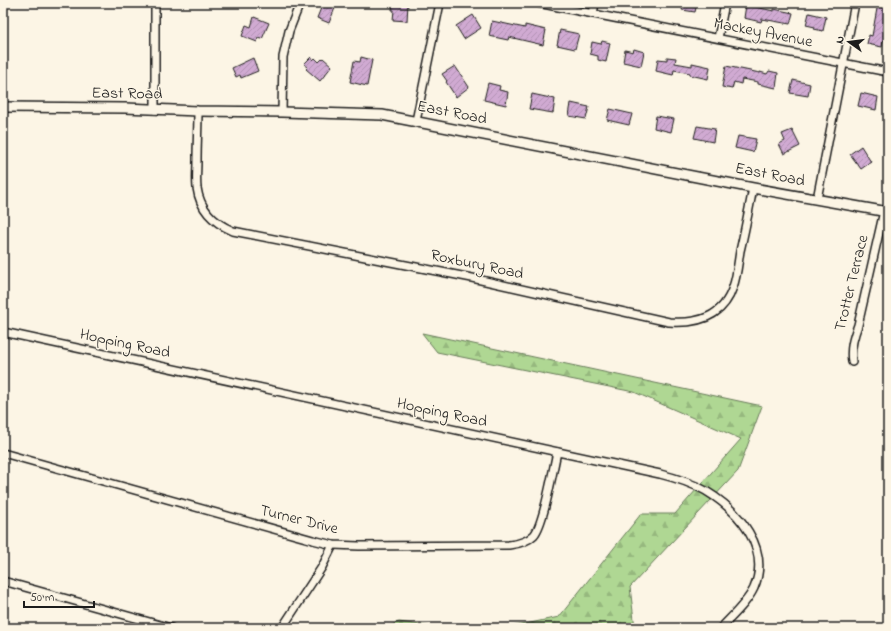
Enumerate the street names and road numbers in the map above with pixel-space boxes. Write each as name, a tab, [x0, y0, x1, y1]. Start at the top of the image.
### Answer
street label: Mackey Avenue	[711, 12, 815, 55]
street label: East Road	[91, 81, 163, 107]
street label: East Road	[415, 94, 489, 132]
street label: East Road	[733, 156, 807, 194]
street label: Trotter Terrace	[828, 232, 876, 334]
street label: Roxbury Road	[428, 243, 526, 287]
street label: Hopping Road	[78, 323, 172, 365]
street label: Hopping Road	[395, 392, 489, 434]
street label: Turner Drive	[257, 499, 341, 541]

